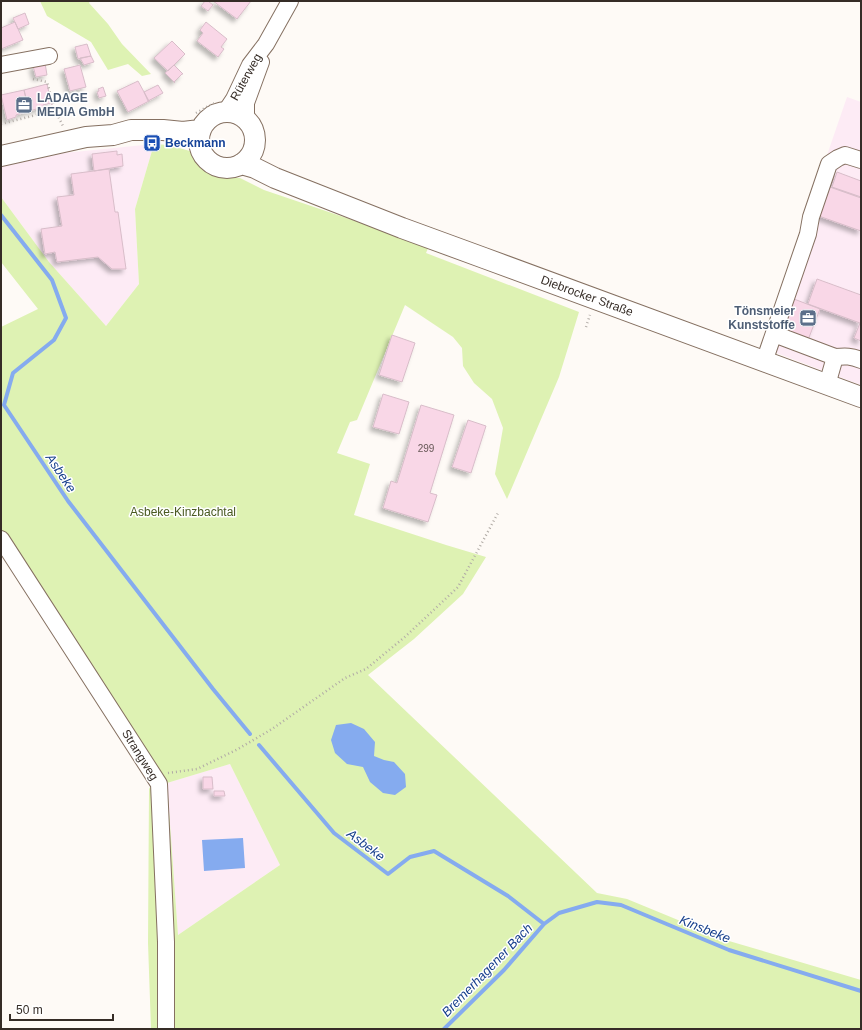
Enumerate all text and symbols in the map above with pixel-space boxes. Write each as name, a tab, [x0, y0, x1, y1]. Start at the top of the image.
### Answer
street label: Rüterweg	[227, 51, 265, 103]
place label: LADAGE MEDIA GmbH	[37, 91, 115, 119]
office icon: LADAGE MEDIA GmbH	[14, 95, 34, 115]
bus stop icon: Beckmann	[142, 133, 162, 153]
place label: Beckmann	[165, 136, 226, 150]
street label: Diebrocker Straße	[539, 273, 635, 319]
place label: Tönsmeier Kunststoffe	[728, 304, 795, 332]
office icon: Tönsmeier Kunststoffe	[798, 308, 818, 328]
house number: 299	[418, 443, 435, 454]
water label: Asbeke	[42, 450, 79, 495]
park label: Asbeke-Kinzbachtal	[130, 505, 236, 519]
street label: Strangweg	[119, 727, 161, 783]
water label: Asbeke	[343, 825, 388, 864]
water label: Kinsbeke	[677, 912, 733, 946]
water label: Bremerhagener Bach	[439, 920, 535, 1020]
scale bar	[10, 996, 113, 1022]
text: 50 m	[16, 1003, 43, 1017]

